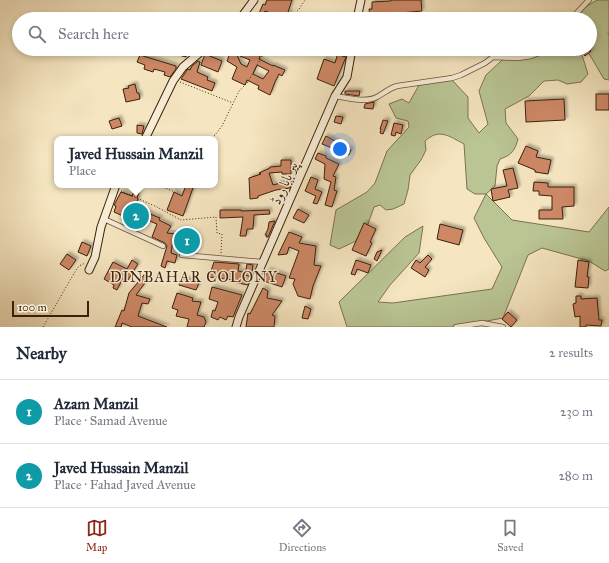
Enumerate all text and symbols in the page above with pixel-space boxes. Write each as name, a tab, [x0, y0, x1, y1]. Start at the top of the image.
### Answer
search box	[12, 12, 597, 56]
icon: search	[26, 23, 48, 45]
text: Search here	[58, 25, 129, 43]
popup	[54, 136, 218, 188]
your location	[330, 139, 350, 159]
text: Javed Hussain Manzil	[69, 145, 203, 163]
street label: پیر بابا روڈ	[267, 158, 304, 208]
text: Place	[69, 163, 96, 179]
pin: 2	[123, 201, 149, 231]
pin: 1	[174, 226, 200, 256]
district label: DINBAHAR COLONY	[110, 268, 278, 286]
scale bar	[12, 299, 89, 318]
text: 100 m	[18, 301, 47, 314]
text: Nearby	[16, 343, 67, 364]
text: 2 results	[549, 345, 593, 361]
text: Azam Manzil	[54, 395, 138, 413]
text: 1	[26, 404, 32, 420]
text: 230 m	[560, 404, 593, 420]
text: Place · Samad Avenue	[54, 413, 168, 429]
text: Javed Hussain Manzil	[54, 459, 189, 477]
text: 2	[26, 468, 32, 484]
text: 280 m	[558, 468, 593, 484]
text: Place · Fahad Javed Avenue	[54, 477, 196, 493]
tab: Map	[86, 517, 108, 554]
tab: Directions	[279, 517, 326, 554]
tab: Saved	[497, 517, 523, 554]

